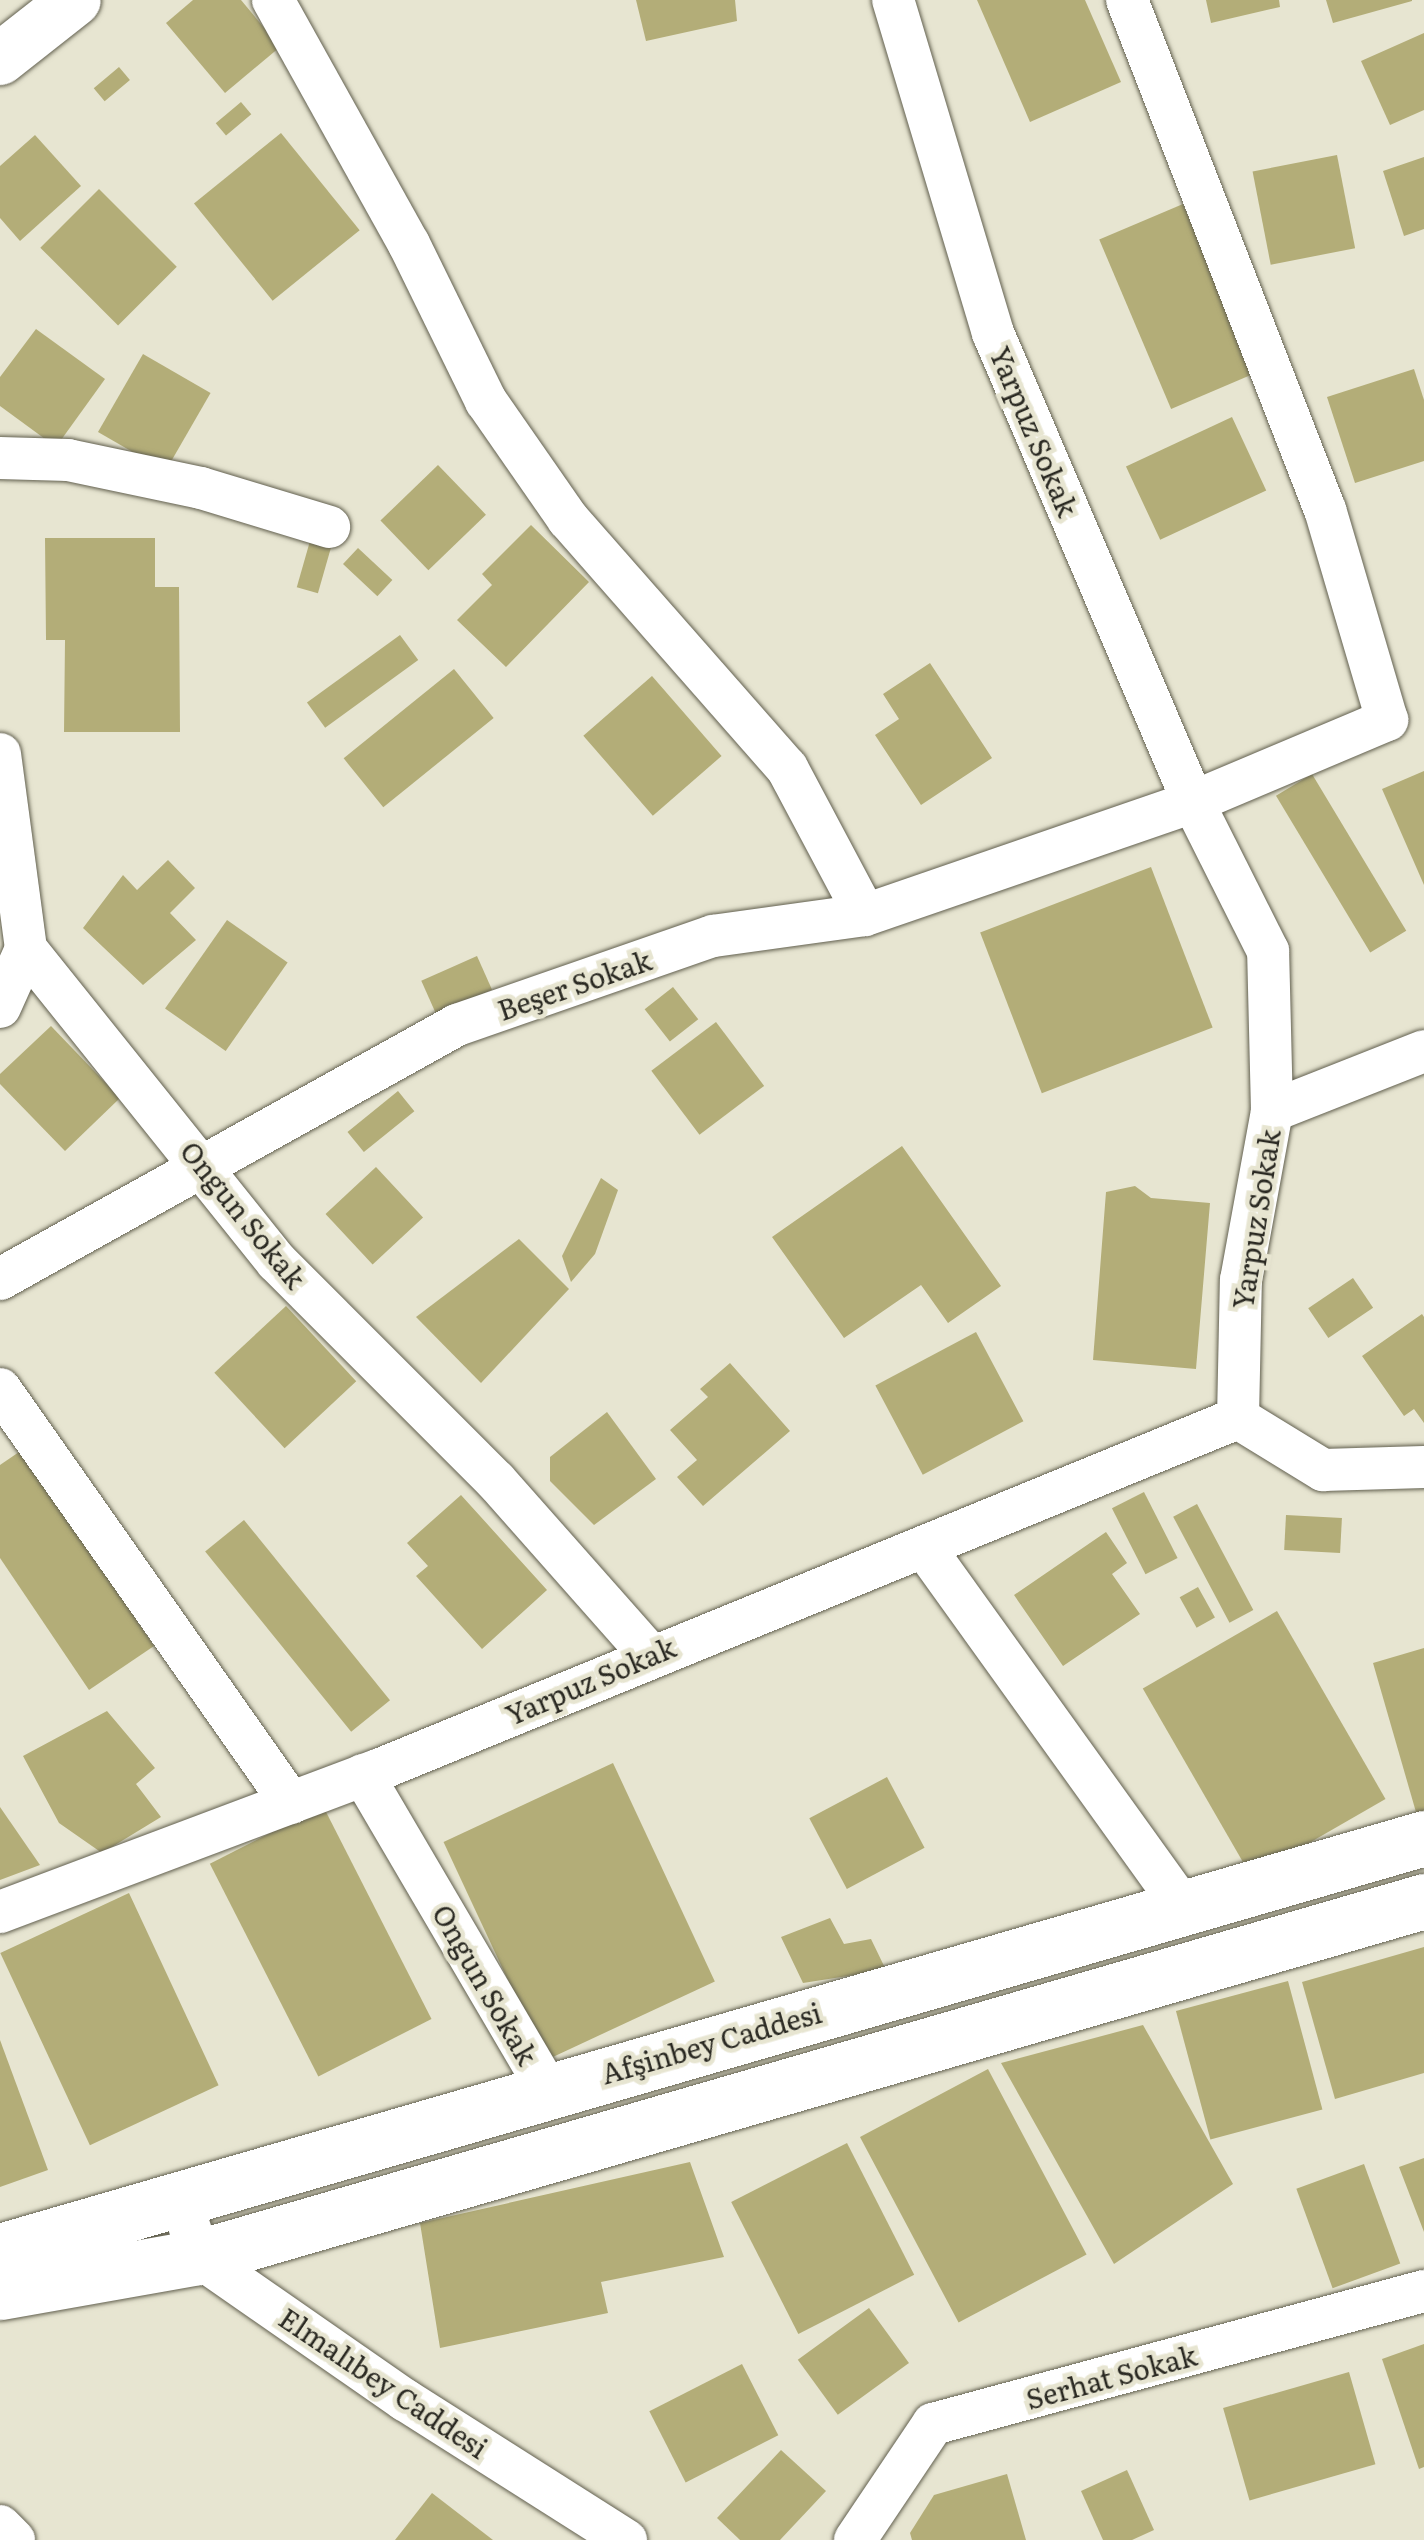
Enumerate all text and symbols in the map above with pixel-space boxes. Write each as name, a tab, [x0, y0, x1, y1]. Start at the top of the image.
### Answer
street label: Yarpuz Sokak	[984, 341, 1086, 521]
street label: Beşer Sokak	[493, 942, 655, 1026]
street label: Yarpuz Sokak	[1224, 1127, 1286, 1311]
street label: Ongun Sokak	[175, 1134, 313, 1294]
street label: Yarpuz Sokak	[500, 1629, 680, 1731]
street label: Ongun Sokak	[427, 1898, 545, 2070]
street label: Afşinbey Caddesi	[597, 1994, 825, 2090]
street label: Elmalıbey Caddesi	[273, 2300, 495, 2464]
street label: Serhat Sokak	[1022, 2337, 1200, 2415]

